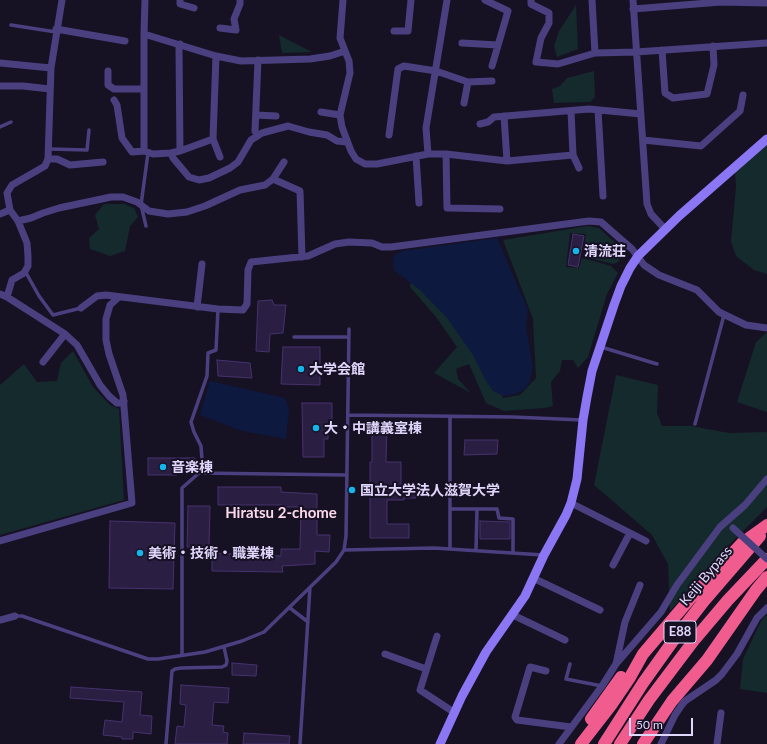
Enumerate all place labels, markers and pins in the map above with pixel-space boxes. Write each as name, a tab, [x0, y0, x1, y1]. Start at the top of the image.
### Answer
place label: 清流荘	[584, 243, 626, 259]
marker: 清流荘	[571, 246, 581, 256]
place label: 大学会館	[309, 361, 365, 377]
marker: 大学会館	[296, 364, 306, 374]
place label: 大・中講義室棟	[324, 420, 422, 436]
marker: 大・中講義室棟	[311, 423, 321, 433]
place label: 音楽棟	[171, 459, 213, 475]
marker: 音楽棟	[158, 462, 168, 472]
place label: 国立大学法人滋賀大学	[360, 482, 500, 498]
marker: 国立大学法人滋賀大学	[347, 485, 357, 495]
place label: 美術・技術・職業棟	[148, 545, 274, 561]
marker: 美術・技術・職業棟	[135, 548, 145, 558]

